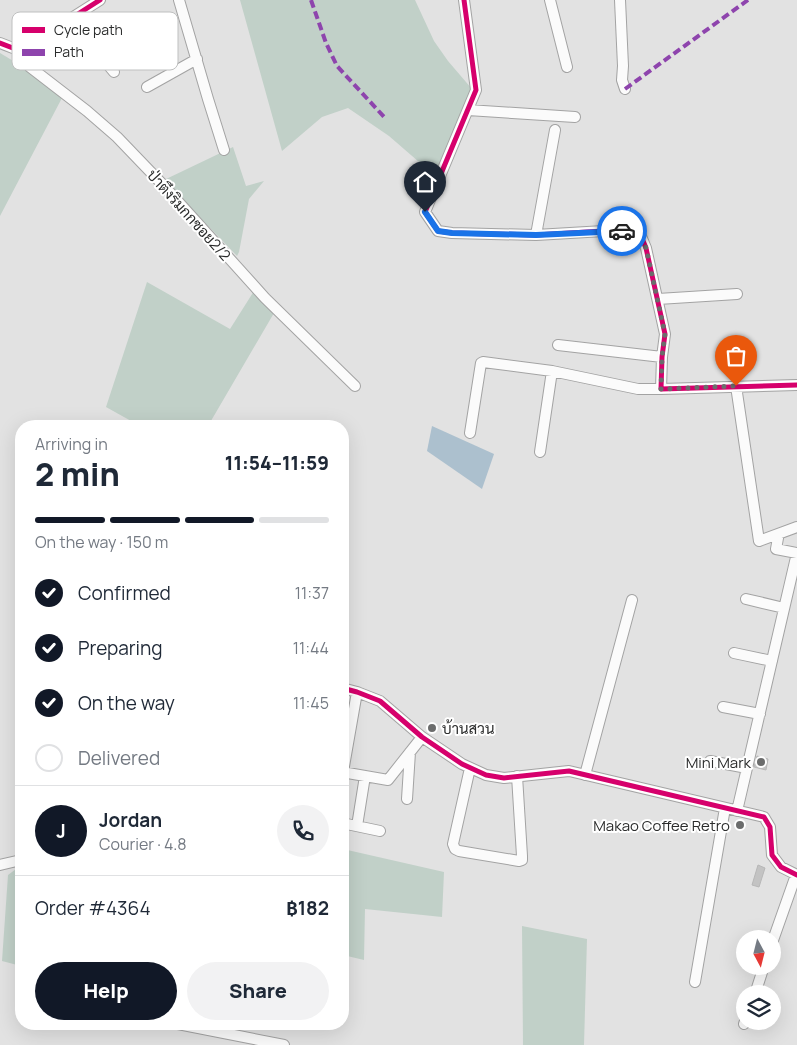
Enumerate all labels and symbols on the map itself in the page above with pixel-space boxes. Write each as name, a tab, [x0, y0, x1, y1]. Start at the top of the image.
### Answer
legend	[12, 12, 178, 70]
text: Cycle path	[54, 20, 123, 39]
text: Path	[54, 42, 84, 61]
pin	[404, 161, 446, 212]
street label: ป่าตึงริมกกซอย2/2	[142, 165, 236, 265]
courier	[597, 206, 647, 256]
pin	[715, 335, 757, 386]
place label: บ้านสวน	[442, 718, 494, 739]
marker: บ้านสวน	[426, 722, 438, 734]
place label: Mini Mark	[686, 752, 752, 773]
marker: Mini Mark	[755, 756, 767, 768]
place label: Makao Coffee Retro	[593, 815, 730, 836]
marker: Makao Coffee Retro	[734, 819, 746, 831]
north arrow	[736, 930, 781, 975]

